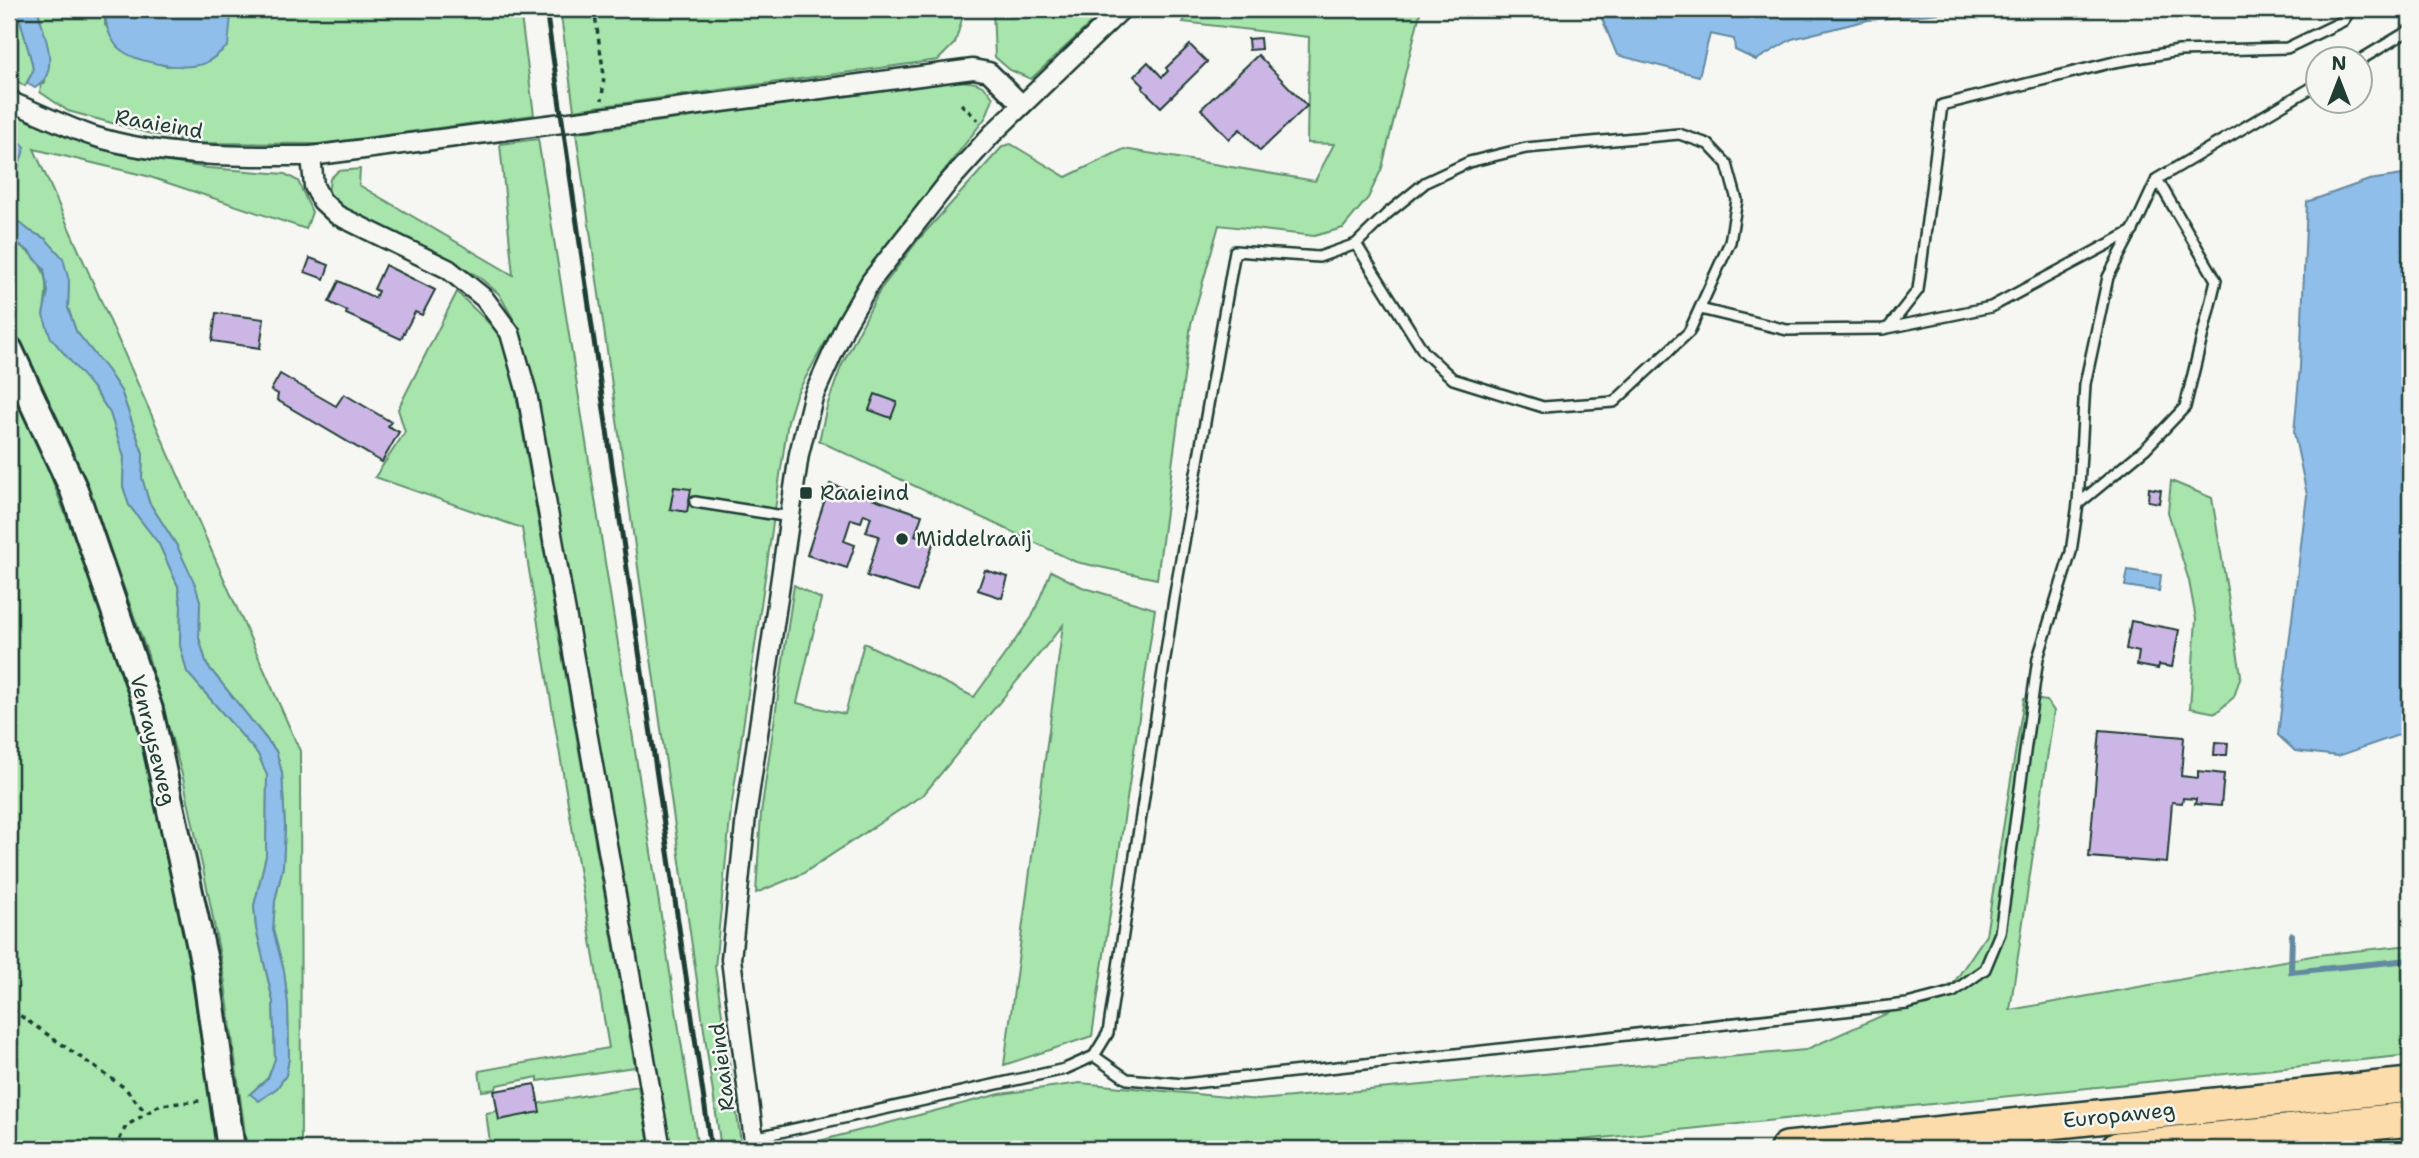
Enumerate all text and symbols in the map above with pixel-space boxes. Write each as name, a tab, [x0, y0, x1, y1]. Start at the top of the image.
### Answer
north arrow	[2304, 46, 2374, 116]
text: N	[2331, 51, 2347, 76]
street label: Raaieind	[113, 102, 205, 146]
place label: Raaieind	[820, 479, 909, 507]
marker: Raaieind	[798, 485, 814, 501]
place label: Middelraaij	[916, 525, 1032, 553]
marker: Middelraaij	[894, 531, 910, 547]
street label: Venrayseweg	[123, 672, 183, 808]
street label: Raaieind	[703, 1021, 741, 1113]
street label: Europaweg	[2061, 1095, 2177, 1135]

